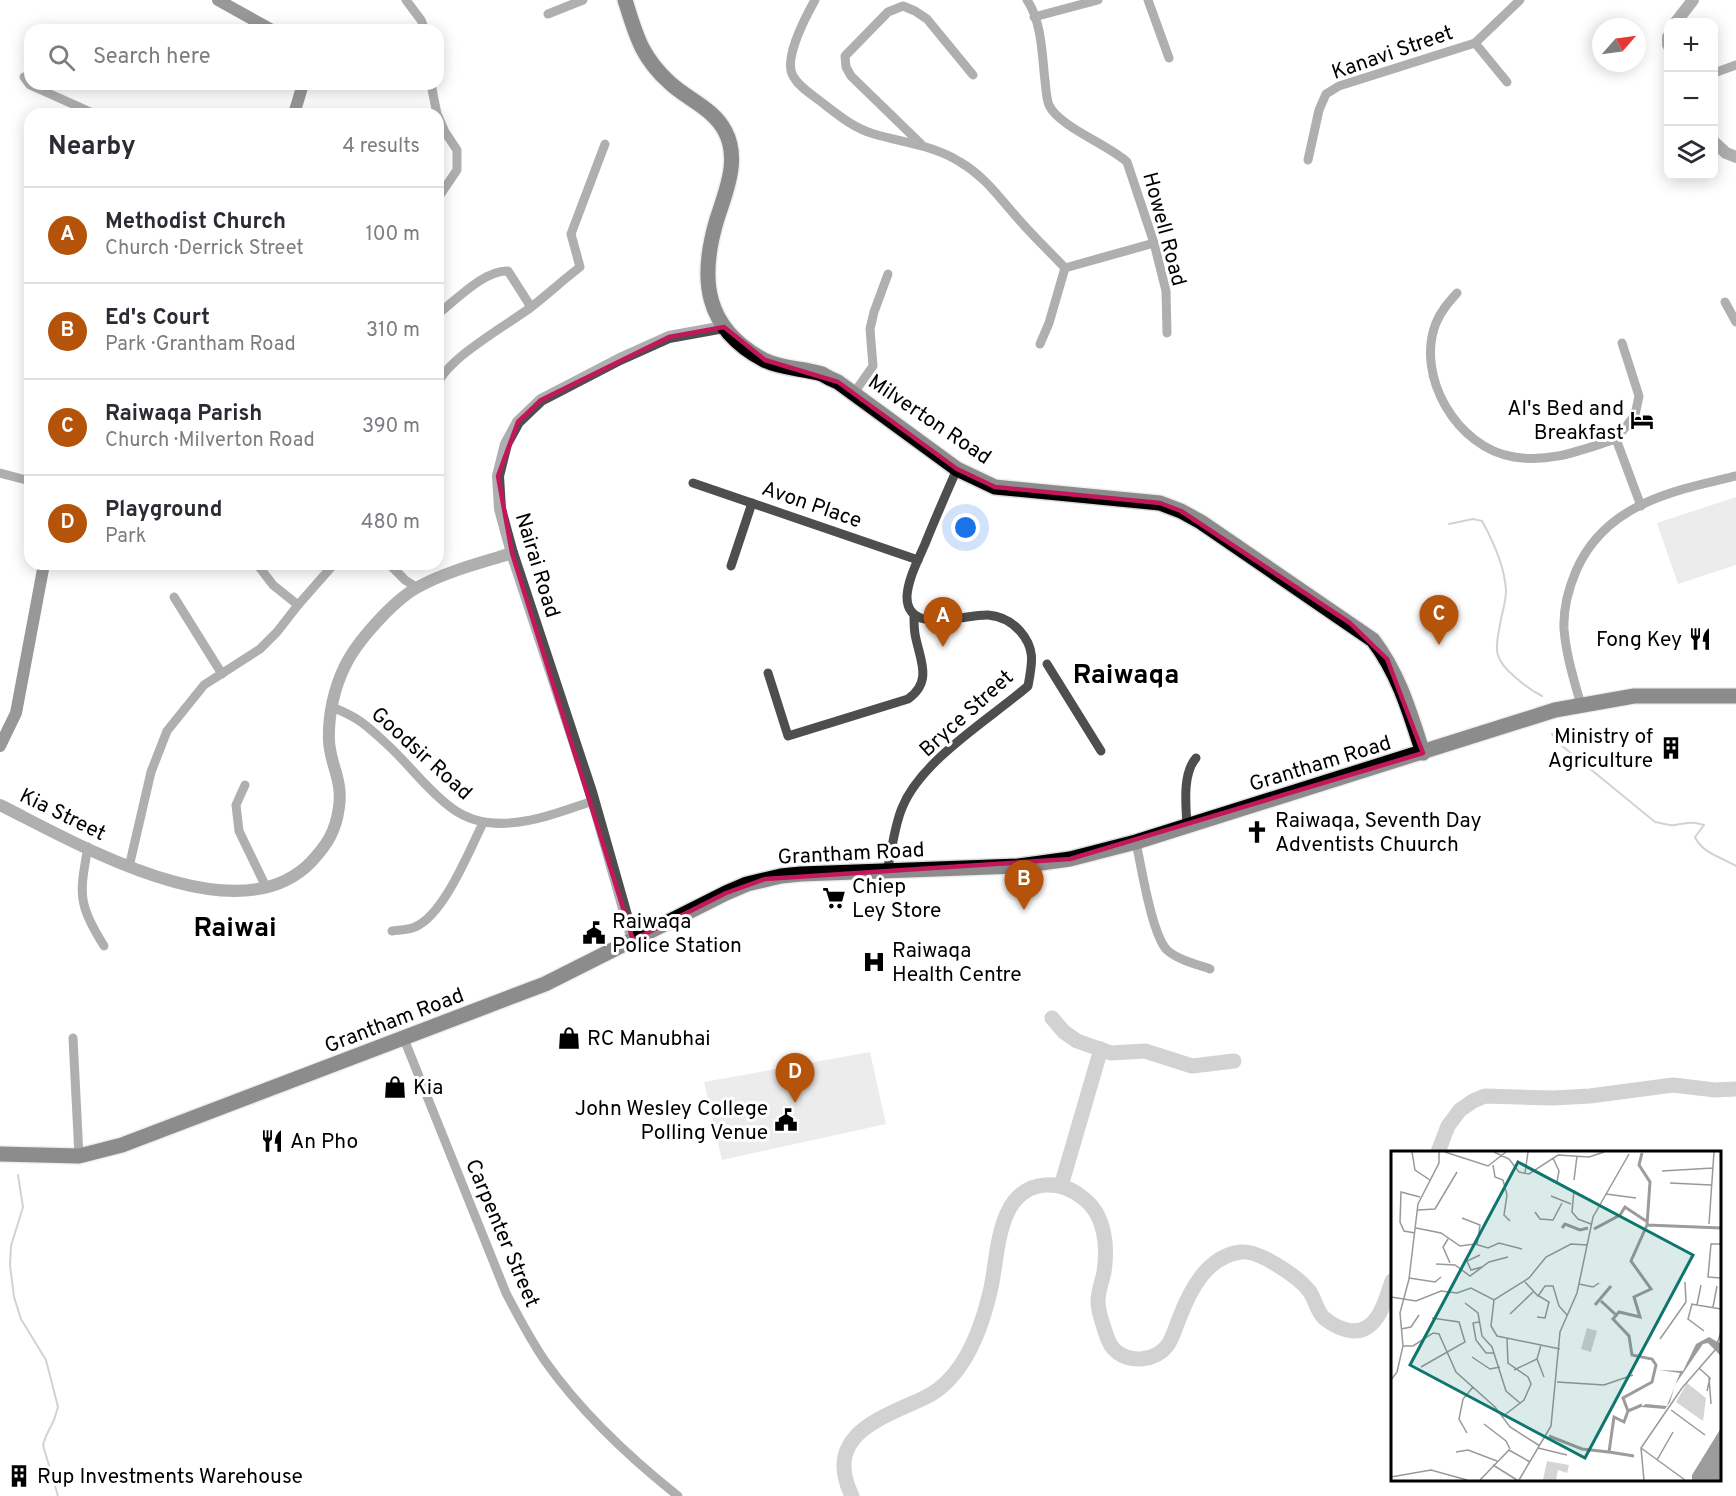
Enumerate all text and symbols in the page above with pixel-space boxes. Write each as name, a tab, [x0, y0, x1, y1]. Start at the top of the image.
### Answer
north arrow	[1592, 18, 1646, 72]
map controls	[1664, 18, 1718, 180]
button: +	[1664, 18, 1718, 72]
street label: Kanavi Street	[1328, 20, 1457, 87]
search box	[24, 24, 444, 90]
icon: search	[45, 41, 78, 74]
text: Search here	[93, 44, 211, 71]
button: −	[1664, 72, 1718, 126]
button: layers	[1664, 126, 1718, 180]
text: Nearby	[48, 131, 136, 164]
text: 4 results	[343, 134, 420, 160]
street label: Howell Road	[1135, 169, 1192, 289]
text: Methodist Church	[105, 209, 286, 236]
text: A	[60, 222, 75, 248]
text: 100 m	[365, 222, 420, 248]
text: Church · Derrick Street	[105, 236, 304, 262]
text: Ed's Court	[105, 305, 210, 332]
text: B	[61, 318, 74, 344]
text: 310 m	[366, 318, 420, 344]
text: Park · Grantham Road	[105, 332, 296, 358]
street label: Milverton Road	[862, 369, 996, 471]
place label: Al's Bed and Breakfast	[1507, 396, 1624, 447]
text: Raiwaqa Parish	[105, 401, 262, 428]
hotel icon: Al's Bed and Breakfast	[1629, 407, 1655, 433]
text: C	[61, 414, 74, 440]
text: 390 m	[362, 414, 420, 440]
text: Church · Milverton Road	[105, 428, 315, 454]
street label: Avon Place	[758, 476, 865, 535]
text: Playground	[105, 497, 222, 524]
text: D	[60, 510, 75, 536]
text: 480 m	[361, 510, 420, 536]
street label: Nairai Road	[508, 510, 565, 621]
your location	[951, 513, 980, 542]
text: Park	[105, 524, 146, 550]
pin: C	[1420, 596, 1458, 645]
pin: A	[924, 598, 962, 647]
restaurant icon: Fong Key	[1687, 626, 1713, 652]
place label: Fong Key	[1596, 627, 1682, 654]
district label: Raiwaqa	[1073, 659, 1179, 693]
street label: Bryce Street	[914, 665, 1020, 764]
street label: Goodsir Road	[365, 702, 477, 807]
place label: Ministry of Agriculture	[1548, 724, 1653, 775]
street label: Grantham Road	[1246, 730, 1395, 799]
building icon: Ministry of Agriculture	[1658, 735, 1684, 761]
street label: Kia Street	[15, 783, 110, 848]
place label: Raiwaqa, Seventh Day Adventists Chuurch	[1275, 808, 1482, 859]
church icon: Raiwaqa, Seventh Day Adventists Chuurch	[1244, 819, 1270, 845]
street label: Grantham Road	[777, 837, 925, 872]
pin: B	[1004, 860, 1044, 910]
place label: Chiep Ley Store	[852, 874, 941, 925]
supermarket icon: Chiep Ley Store	[821, 885, 847, 911]
place label: Raiwaqa Police Station	[612, 909, 742, 960]
district label: Raiwai	[193, 912, 277, 946]
public building icon: Raiwaqa Police Station	[581, 920, 607, 946]
place label: Raiwaqa Health Centre	[892, 938, 1022, 989]
hospital icon: Raiwaqa Health Centre	[861, 949, 887, 975]
street label: Grantham Road	[321, 982, 468, 1060]
shop icon: RC Manubhai	[556, 1025, 582, 1051]
place label: RC Manubhai	[587, 1026, 711, 1053]
pin: D	[776, 1054, 814, 1103]
shop icon: Kia	[382, 1074, 408, 1100]
place label: Kia	[413, 1075, 443, 1102]
place label: John Wesley College Polling Venue	[575, 1096, 768, 1147]
public building icon: John Wesley College Polling Venue	[773, 1107, 799, 1133]
restaurant icon: An Pho	[259, 1128, 285, 1154]
place label: An Pho	[290, 1129, 358, 1156]
inset map	[1391, 1151, 1721, 1481]
street label: Carpenter Street	[458, 1155, 545, 1312]
building icon: Rup Investments Warehouse	[6, 1463, 32, 1489]
place label: Rup Investments Warehouse	[37, 1464, 303, 1491]

